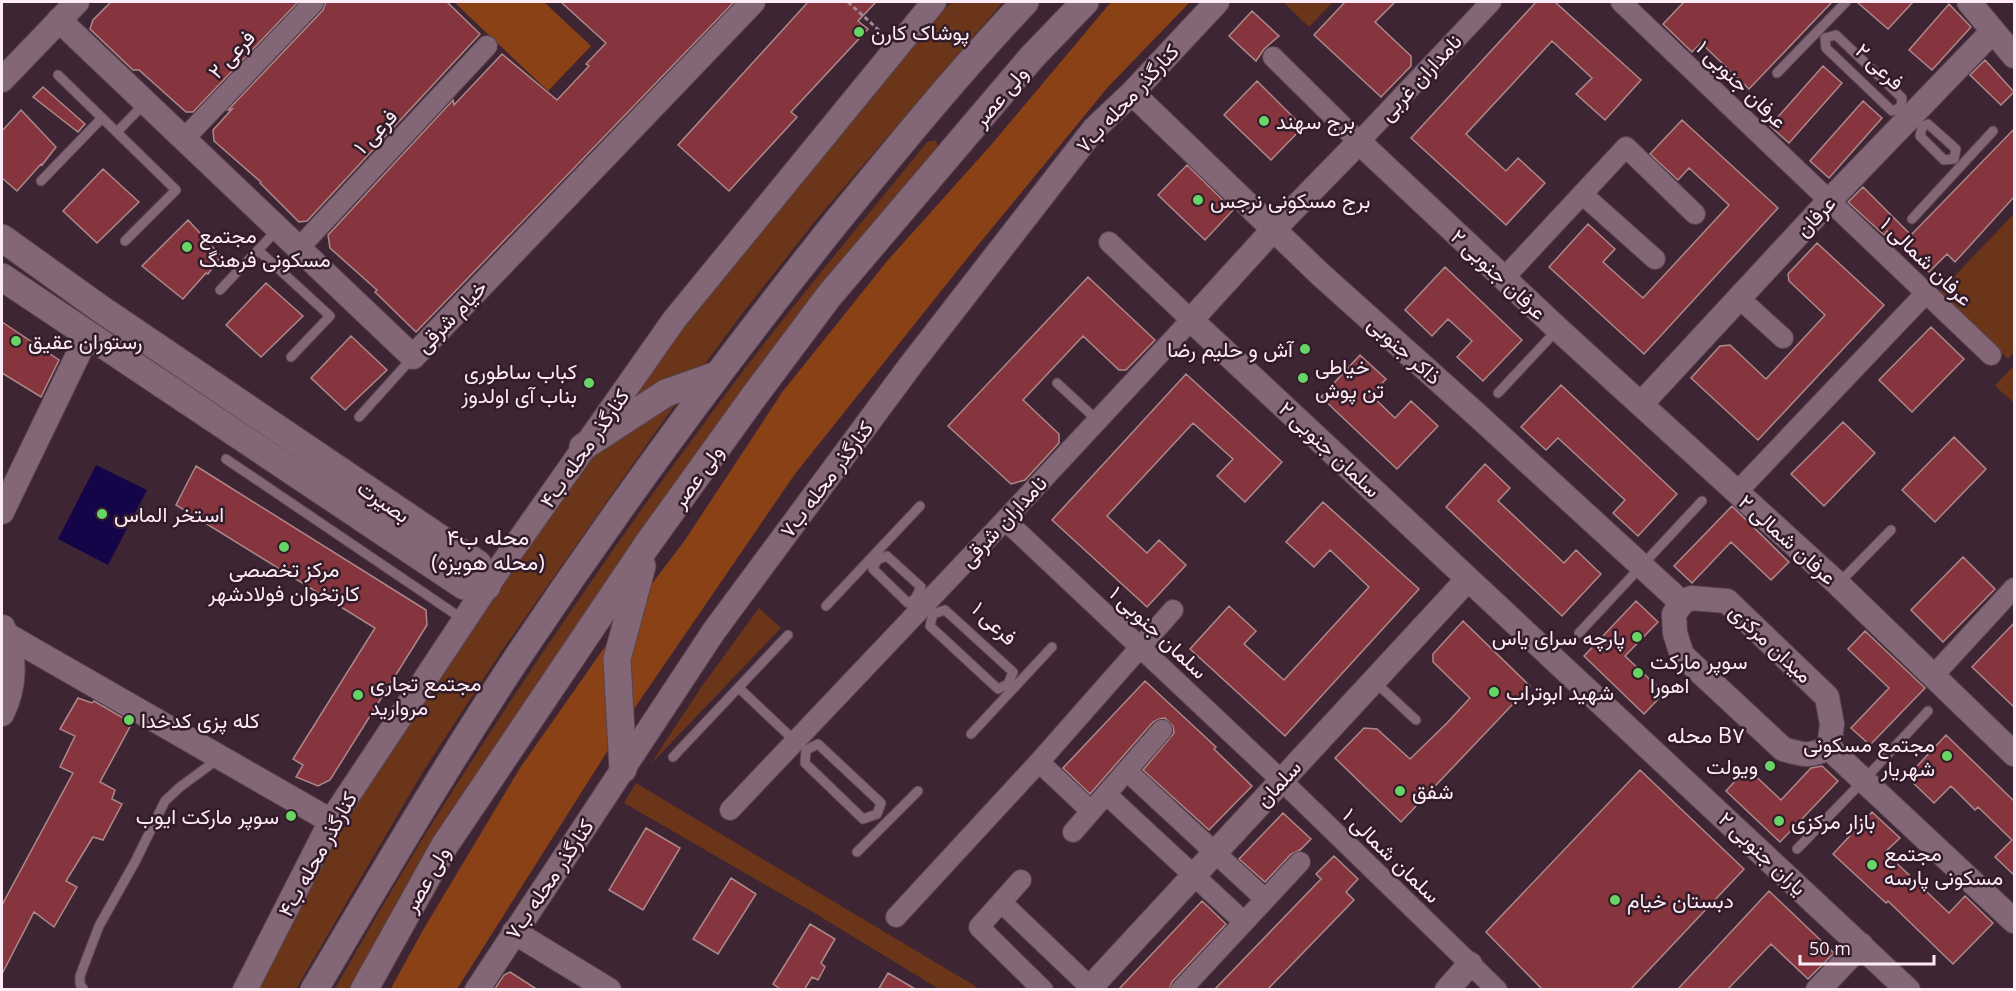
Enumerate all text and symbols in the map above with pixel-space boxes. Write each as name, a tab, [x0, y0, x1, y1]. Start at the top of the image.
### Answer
place label: پوشاک کارن	[871, 18, 970, 47]
street label: فرعی ۲	[201, 24, 261, 84]
marker: پوشاک کارن	[852, 25, 866, 39]
street label: نامداران غربی	[1372, 27, 1468, 127]
street label: عرفان جنوبی ۱	[1690, 34, 1794, 134]
street label: فرعی ۲	[1850, 36, 1910, 96]
street label: کنارگذر محله ب۷	[1069, 37, 1185, 159]
street label: ولی عصر	[966, 60, 1034, 133]
street label: فرعی ۱	[347, 102, 403, 160]
place label: برج سهند	[1276, 107, 1355, 136]
marker: برج سهند	[1257, 114, 1271, 128]
place label: برج مسکونی نرجس	[1210, 186, 1370, 215]
street label: عرفان	[1789, 189, 1841, 243]
marker: برج مسکونی نرجس	[1191, 193, 1205, 207]
street label: عرفان شمالی ۱	[1875, 210, 1979, 312]
place label: مجتمع مسکونی فرهنگ	[199, 221, 331, 273]
street label: عرفان جنوبی ۲	[1445, 222, 1553, 326]
marker: مجتمع مسکونی فرهنگ	[180, 240, 194, 254]
street label: خیام شرقی	[409, 273, 494, 359]
street label: ذاکر جنوبی	[1362, 309, 1448, 391]
place label: رستوران عقیق	[28, 327, 143, 355]
marker: رستوران عقیق	[9, 334, 23, 348]
place label: آش و حلیم رضا	[1167, 335, 1295, 364]
marker: آش و حلیم رضا	[1298, 342, 1312, 356]
place label: خیاطی تن پوش	[1315, 352, 1384, 405]
place label: کباب ساطوری بناب آی اولدوز	[460, 357, 577, 409]
marker: خیاطی تن پوش	[1296, 371, 1310, 385]
marker: کباب ساطوری بناب آی اولدوز	[582, 376, 596, 390]
street label: کنارگذر محله ب۴	[533, 383, 635, 513]
street label: سلمان جنوبی ۲	[1273, 395, 1387, 503]
street label: کنارگذر محله ب۷	[773, 415, 879, 543]
street label: ولی عصر	[664, 439, 729, 514]
street label: نامداران شرقی	[953, 469, 1053, 573]
street label: بصیرت	[352, 473, 416, 529]
street label: عرفان شمالی ۲	[1733, 488, 1843, 590]
place label: استخر الماس	[114, 500, 224, 528]
marker: استخر الماس	[95, 507, 109, 521]
district label: محله ب۴ (محله هویزه)	[431, 521, 545, 576]
marker: مرکز تخصصی کارتخوان فولادشهر	[277, 540, 291, 554]
place label: مرکز تخصصی کارتخوان فولادشهر	[207, 555, 360, 607]
street label: سلمان جنوبی ۱	[1104, 579, 1214, 685]
street label: فرعی ۱	[966, 595, 1024, 651]
street label: میدان مرکزی	[1723, 597, 1819, 689]
place label: پارچه سرای یاس	[1492, 623, 1625, 652]
marker: پارچه سرای یاس	[1630, 630, 1644, 644]
place label: سوپر مارکت اهورا	[1650, 647, 1748, 699]
marker: سوپر مارکت اهورا	[1631, 666, 1645, 680]
place label: مجتمع تجاری مروارید	[370, 669, 481, 721]
place label: شهید ابوتراب	[1506, 678, 1614, 706]
marker: شهید ابوتراب	[1487, 685, 1501, 699]
marker: مجتمع تجاری مروارید	[351, 688, 365, 702]
place label: کله پزی کدخدا	[141, 706, 260, 735]
marker: کله پزی کدخدا	[122, 713, 136, 727]
district label: محله B۷	[1667, 719, 1745, 749]
place label: مجتمع مسکونی شهریار	[1803, 730, 1935, 782]
marker: مجتمع مسکونی شهریار	[1940, 749, 1954, 763]
place label: ویولت	[1706, 752, 1758, 780]
street label: سلمان	[1249, 753, 1307, 813]
marker: ویولت	[1763, 759, 1777, 773]
place label: شفق	[1412, 777, 1453, 805]
marker: شفق	[1393, 784, 1407, 798]
street label: کنارگذر محله ب۴	[271, 786, 363, 922]
street label: سلمان شمالی ۱	[1337, 801, 1447, 909]
place label: سوپر مارکت ایوب	[136, 802, 279, 831]
street label: یاران جنوبی ۲	[1713, 805, 1813, 901]
place label: بازار مرکزی	[1791, 807, 1876, 835]
marker: سوپر مارکت ایوب	[284, 809, 298, 823]
street label: کنارگذر محله ب۷	[498, 813, 600, 945]
marker: بازار مرکزی	[1772, 814, 1786, 828]
place label: مجتمع مسکونی پارسه	[1884, 839, 2003, 892]
street label: ولی عصر	[395, 841, 456, 918]
marker: مجتمع مسکونی پارسه	[1865, 858, 1879, 872]
place label: دبستان خیام	[1627, 886, 1734, 915]
marker: دبستان خیام	[1608, 893, 1622, 907]
scale bar	[1800, 928, 1934, 966]
text: 50 m	[1809, 936, 1851, 960]

